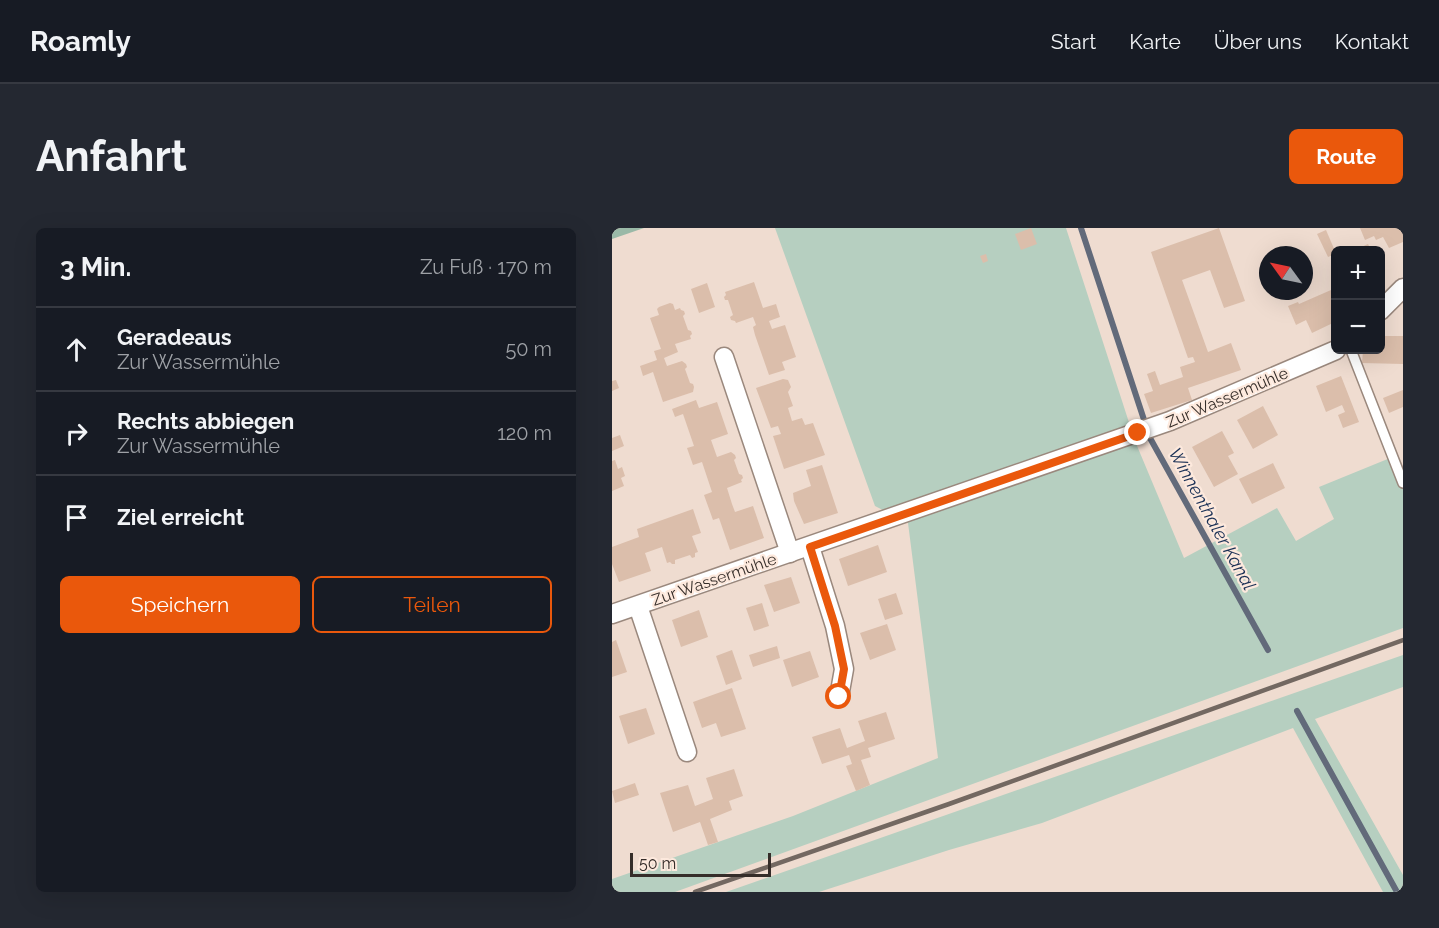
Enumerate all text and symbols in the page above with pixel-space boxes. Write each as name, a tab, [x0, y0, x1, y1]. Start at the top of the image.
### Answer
text: Roamly	[30, 25, 131, 58]
text: Start	[1051, 29, 1096, 54]
text: Karte	[1129, 29, 1181, 54]
text: Über uns	[1214, 29, 1302, 54]
text: Kontakt	[1335, 29, 1409, 54]
button: Route	[1289, 129, 1403, 184]
text: Anfahrt	[36, 132, 187, 181]
north arrow	[1259, 246, 1313, 300]
map controls	[1331, 246, 1385, 354]
button: +	[1331, 246, 1385, 300]
text: 3 Min.	[60, 252, 131, 282]
text: Zu Fuß · 170 m	[420, 255, 552, 279]
button: −	[1331, 300, 1385, 354]
text: Geradeaus	[117, 324, 232, 350]
icon: ahead	[60, 333, 93, 366]
text: 50 m	[505, 337, 552, 361]
text: Zur Wassermühle	[117, 350, 280, 374]
street label: Zur Wassermühle	[1163, 363, 1291, 432]
text: Rechts abbiegen	[117, 408, 294, 434]
icon: right	[60, 417, 93, 450]
route end	[1124, 419, 1150, 445]
text: 120 m	[497, 421, 552, 445]
text: Zur Wassermühle	[117, 434, 280, 458]
water label: Winnenthaler Kanal	[1165, 444, 1260, 594]
icon: arrive	[60, 501, 93, 534]
text: Ziel erreicht	[117, 504, 244, 530]
street label: Zur Wassermühle	[649, 549, 779, 610]
button: Speichern	[60, 576, 300, 633]
button: Teilen	[312, 576, 552, 633]
route start	[825, 683, 851, 709]
scale bar	[630, 850, 771, 878]
text: 50 m	[639, 854, 676, 873]

